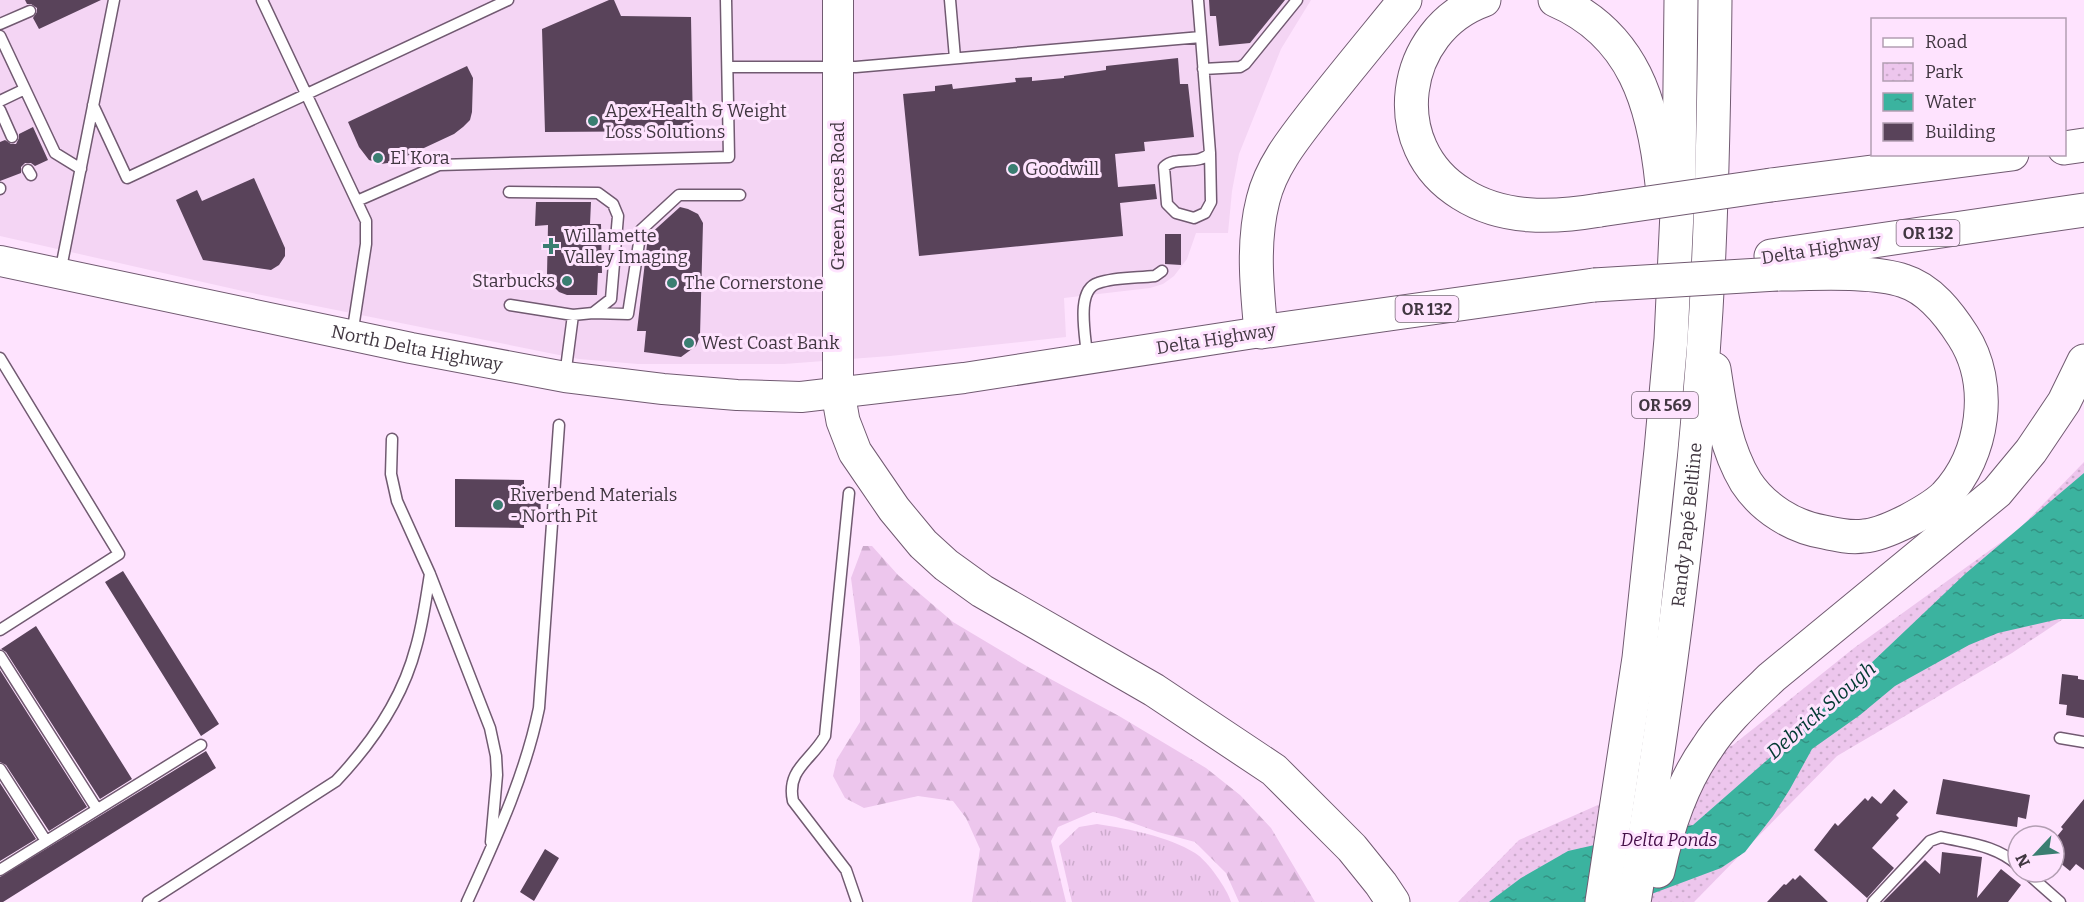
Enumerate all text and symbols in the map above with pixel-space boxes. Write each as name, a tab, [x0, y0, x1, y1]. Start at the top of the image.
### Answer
legend	[1871, 18, 2066, 156]
text: Road	[1925, 31, 1968, 53]
text: Park	[1925, 61, 1964, 83]
text: Water	[1925, 91, 1976, 113]
place label: Apex Health & Weight Loss Solutions	[605, 100, 787, 143]
marker: Apex Health & Weight Loss Solutions	[586, 114, 600, 128]
street label: Green Acres Road	[827, 121, 849, 270]
text: Building	[1925, 121, 1996, 143]
place label: El Kora	[390, 147, 450, 169]
marker: El Kora	[371, 151, 385, 165]
place label: Goodwill	[1025, 158, 1099, 180]
marker: Goodwill	[1006, 162, 1020, 176]
road number: OR 132	[1896, 220, 1960, 246]
place label: Willamette Valley Imaging	[564, 225, 688, 268]
street label: Delta Highway	[1760, 229, 1883, 269]
marker: Willamette Valley Imaging	[542, 237, 560, 255]
place label: Starbucks	[472, 270, 555, 292]
place label: The Cornerstone	[684, 272, 824, 294]
marker: Starbucks	[560, 274, 574, 288]
marker: The Cornerstone	[665, 276, 679, 290]
road number: OR 132	[1396, 296, 1458, 322]
street label: Delta Highway	[1155, 319, 1278, 359]
street label: North Delta Highway	[329, 320, 505, 376]
place label: West Coast Bank	[701, 332, 840, 354]
marker: West Coast Bank	[682, 336, 696, 350]
road number: OR 569	[1632, 392, 1698, 418]
street label: Randy Papé Beltline	[1667, 442, 1707, 608]
place label: Riverbend Materials - North Pit	[510, 484, 677, 527]
marker: Riverbend Materials - North Pit	[491, 498, 505, 512]
water label: Debrick Slough	[1762, 656, 1880, 764]
north arrow	[2006, 824, 2066, 884]
park label: Delta Ponds	[1621, 829, 1718, 851]
text: N	[2012, 851, 2034, 870]

